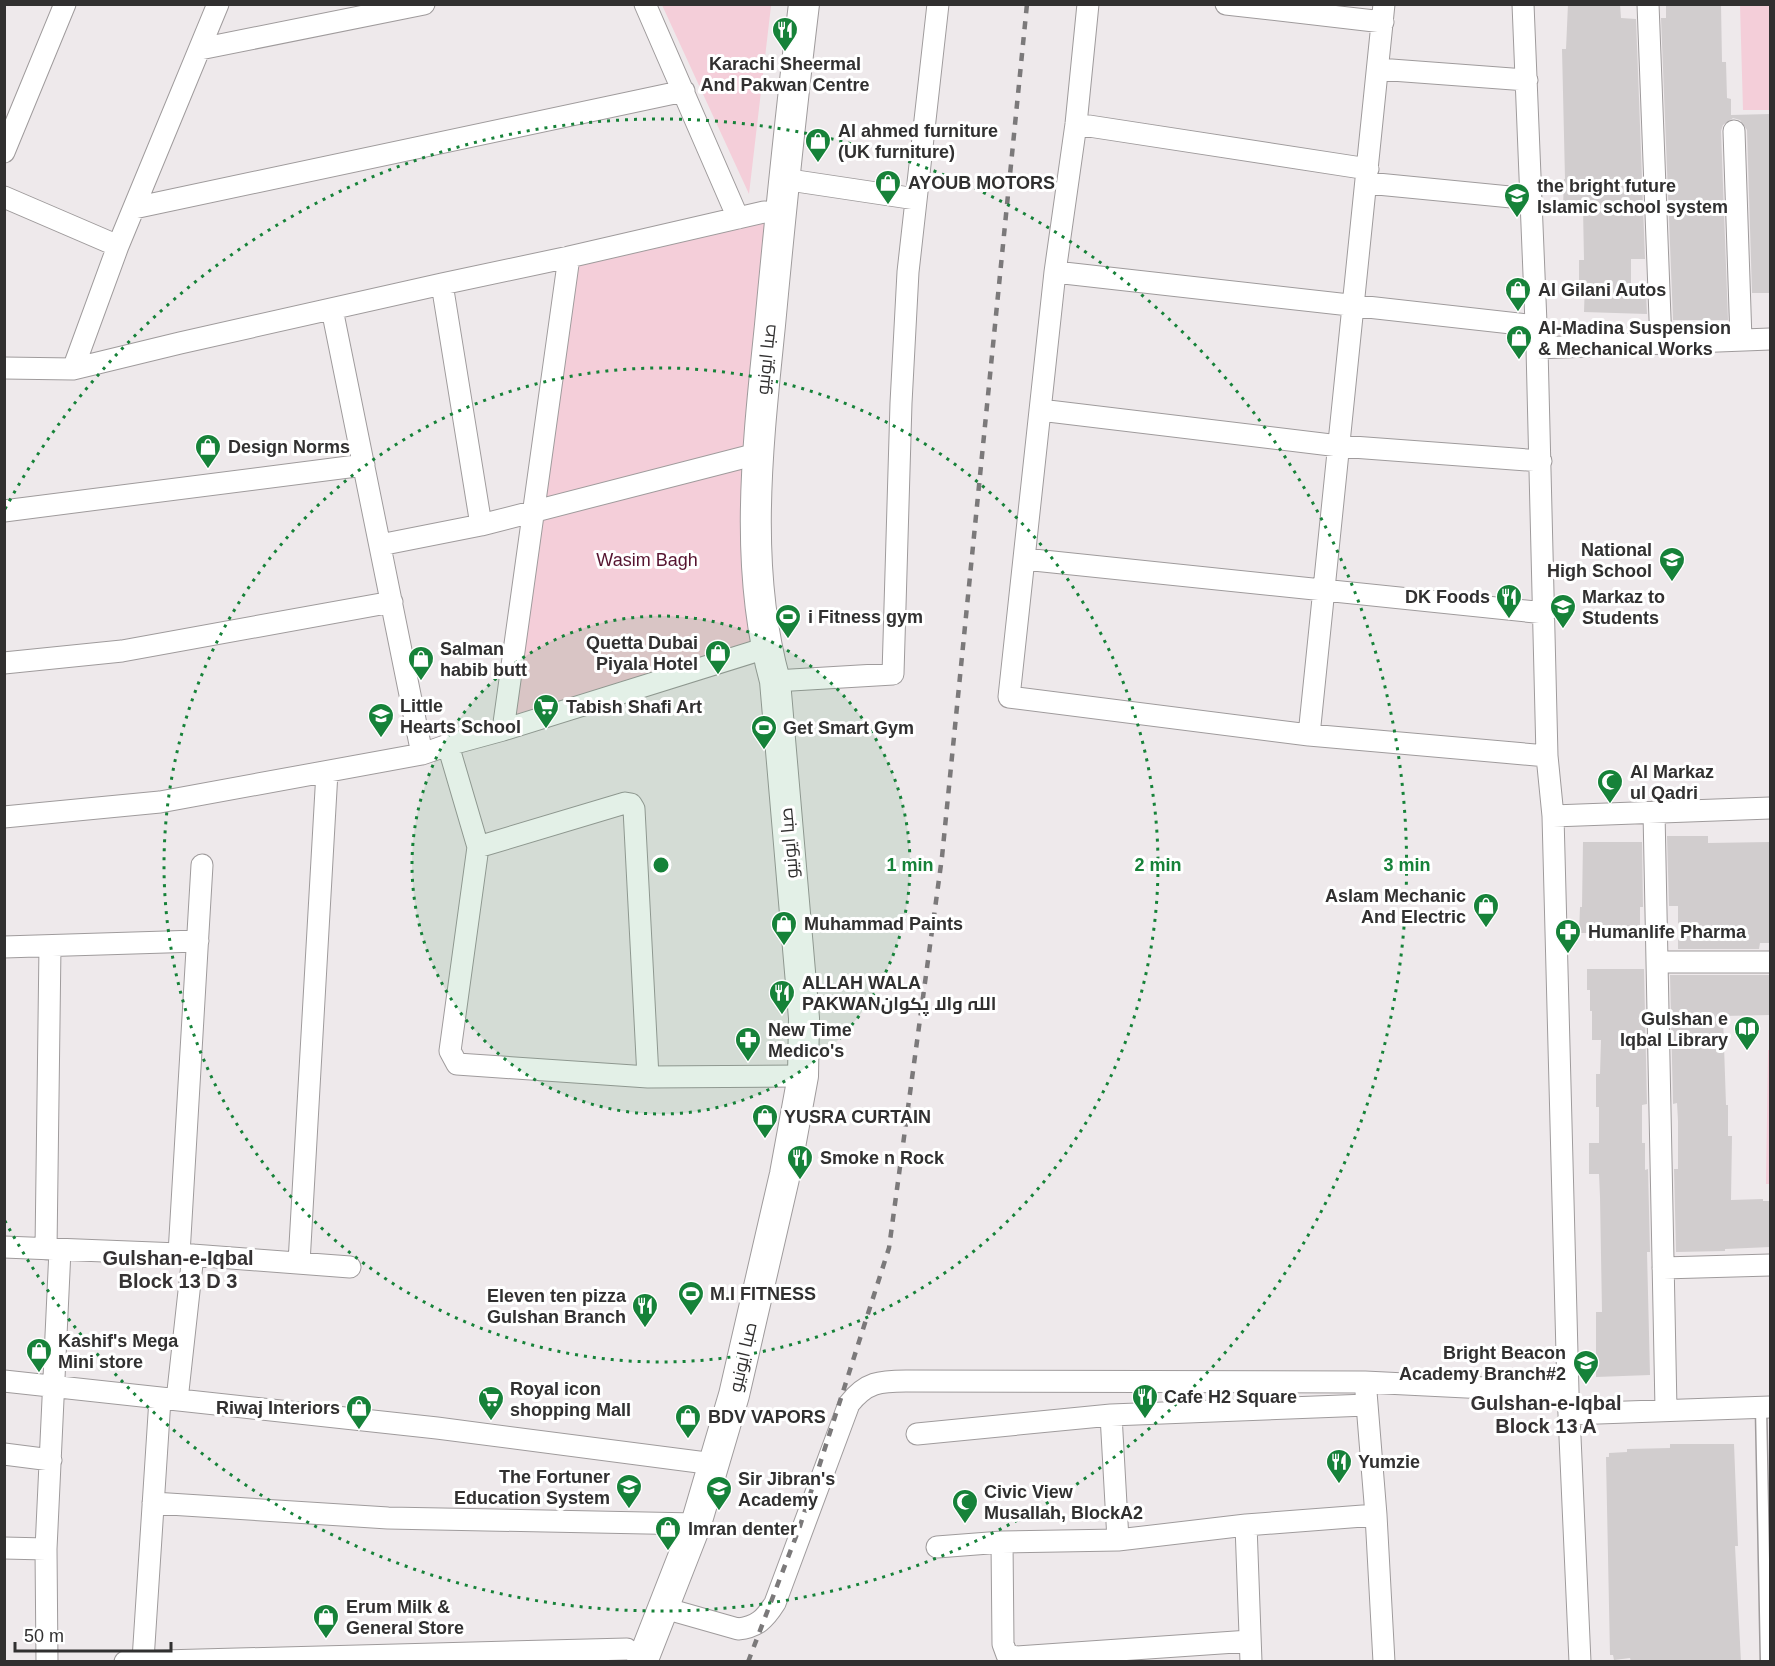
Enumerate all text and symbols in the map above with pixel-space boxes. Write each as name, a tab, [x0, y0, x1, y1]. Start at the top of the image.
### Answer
restaurant icon: Karachi Sheermal And Pakwan Centre	[770, 15, 800, 53]
place label: Karachi Sheermal And Pakwan Centre	[700, 54, 870, 95]
place label: Al ahmed furniture (UK furniture)	[838, 121, 998, 162]
shop icon: Al ahmed furniture (UK furniture)	[803, 126, 833, 164]
shop icon: AYOUB MOTORS	[873, 168, 903, 206]
place label: AYOUB MOTORS	[908, 173, 1055, 193]
place label: the bright future Islamic school system	[1537, 176, 1728, 217]
school or university icon: the bright future Islamic school system	[1502, 181, 1532, 219]
shop icon: Al Gilani Autos	[1503, 275, 1533, 313]
place label: Al Gilani Autos	[1538, 280, 1666, 300]
place label: Al-Madina Suspension & Mechanical Works	[1538, 318, 1731, 359]
street label: صبا ایونیو	[752, 323, 781, 395]
shop icon: Al-Madina Suspension & Mechanical Works	[1504, 323, 1534, 361]
shop icon: Design Norms	[193, 432, 223, 470]
place label: Design Norms	[228, 437, 350, 457]
place label: National High School	[1547, 540, 1652, 581]
school or university icon: National High School	[1657, 545, 1687, 583]
park label: Wasim Bagh	[596, 550, 698, 570]
restaurant icon: DK Foods	[1494, 582, 1524, 620]
place label: DK Foods	[1405, 587, 1490, 607]
place label: Markaz to Students	[1582, 587, 1665, 628]
school or university icon: Markaz to Students	[1548, 592, 1578, 630]
sports icon: i Fitness gym	[773, 602, 803, 640]
place label: i Fitness gym	[808, 607, 923, 627]
place label: Quetta Dubai Piyala Hotel	[586, 633, 698, 674]
shop icon: Quetta Dubai Piyala Hotel	[703, 638, 733, 676]
place label: Salman habib butt	[440, 639, 527, 680]
shop icon: Salman habib butt	[406, 644, 436, 682]
supermarket icon: Tabish Shafi Art	[531, 692, 561, 730]
place label: Little Hearts School	[400, 696, 521, 737]
place label: Tabish Shafi Art	[566, 697, 702, 717]
school or university icon: Little Hearts School	[366, 701, 396, 739]
sports icon: Get Smart Gym	[749, 713, 779, 751]
place label: Get Smart Gym	[783, 718, 914, 738]
place label: Al Markaz ul Qadri	[1630, 762, 1714, 803]
mosque icon: Al Markaz ul Qadri	[1595, 767, 1625, 805]
street label: صبا ایونیو	[776, 807, 803, 879]
centre of rings	[651, 855, 671, 875]
text: 1 min	[886, 855, 934, 875]
text: 2 min	[1134, 855, 1182, 875]
text: 3 min	[1383, 855, 1431, 875]
place label: Aslam Mechanic And Electric	[1325, 886, 1466, 927]
shop icon: Aslam Mechanic And Electric	[1471, 891, 1501, 929]
shop icon: Muhammad Paints	[769, 909, 799, 947]
place label: Muhammad Paints	[804, 914, 963, 934]
pharmacy icon: Humanlife Pharma	[1553, 917, 1583, 955]
place label: Humanlife Pharma	[1588, 922, 1747, 942]
place label: ALLAH WALA PAKWANاللہ والا پکوان	[802, 973, 996, 1016]
restaurant icon: ALLAH WALA PAKWANاللہ والا پکوان	[767, 978, 797, 1016]
place label: Gulshan e Iqbal Library	[1620, 1009, 1728, 1050]
library icon: Gulshan e Iqbal Library	[1732, 1014, 1762, 1052]
place label: New Time Medico's	[768, 1020, 852, 1061]
pharmacy icon: New Time Medico's	[733, 1025, 763, 1063]
shop icon: YUSRA CURTAIN	[750, 1102, 780, 1140]
place label: YUSRA CURTAIN	[784, 1107, 931, 1127]
restaurant icon: Smoke n Rock	[785, 1143, 815, 1181]
place label: Smoke n Rock	[820, 1148, 945, 1168]
district label: Gulshan-e-Iqbal Block 13 D 3	[102, 1247, 254, 1292]
sports icon: M.I FITNESS	[676, 1279, 706, 1317]
place label: M.I FITNESS	[710, 1284, 816, 1304]
place label: Eleven ten pizza Gulshan Branch	[487, 1286, 627, 1327]
restaurant icon: Eleven ten pizza Gulshan Branch	[630, 1291, 660, 1329]
street label: صبا ایونیو	[725, 1320, 762, 1394]
place label: Kashif's Mega Mini store	[58, 1331, 179, 1372]
shop icon: Kashif's Mega Mini store	[24, 1336, 54, 1374]
place label: Bright Beacon Academy Branch#2	[1399, 1343, 1566, 1384]
school or university icon: Bright Beacon Academy Branch#2	[1571, 1348, 1601, 1386]
place label: Royal icon shopping Mall	[510, 1379, 631, 1420]
restaurant icon: Cafe H2 Square	[1130, 1382, 1160, 1420]
supermarket icon: Royal icon shopping Mall	[476, 1384, 506, 1422]
place label: Cafe H2 Square	[1164, 1387, 1297, 1407]
district label: Gulshan-e-Iqbal Block 13 A	[1470, 1392, 1622, 1437]
shop icon: Riwaj Interiors	[344, 1393, 374, 1431]
place label: Riwaj Interiors	[216, 1398, 340, 1418]
shop icon: BDV VAPORS	[673, 1402, 703, 1440]
place label: BDV VAPORS	[708, 1407, 826, 1427]
restaurant icon: Yumzie	[1324, 1447, 1354, 1485]
place label: Yumzie	[1358, 1452, 1420, 1472]
place label: The Fortuner Education System	[454, 1467, 610, 1508]
place label: Sir Jibran's Academy	[738, 1469, 835, 1510]
school or university icon: The Fortuner Education System	[614, 1472, 644, 1510]
school or university icon: Sir Jibran's Academy	[704, 1474, 734, 1512]
place label: Civic View Musallah, BlockA2	[984, 1482, 1143, 1523]
mosque icon: Civic View Musallah, BlockA2	[950, 1487, 980, 1525]
shop icon: Imran denter	[653, 1514, 683, 1552]
place label: Imran denter	[688, 1519, 797, 1539]
place label: Erum Milk & General Store	[346, 1597, 464, 1638]
shop icon: Erum Milk & General Store	[311, 1602, 341, 1640]
scale bar	[15, 1615, 171, 1653]
text: 50 m	[24, 1626, 64, 1646]

